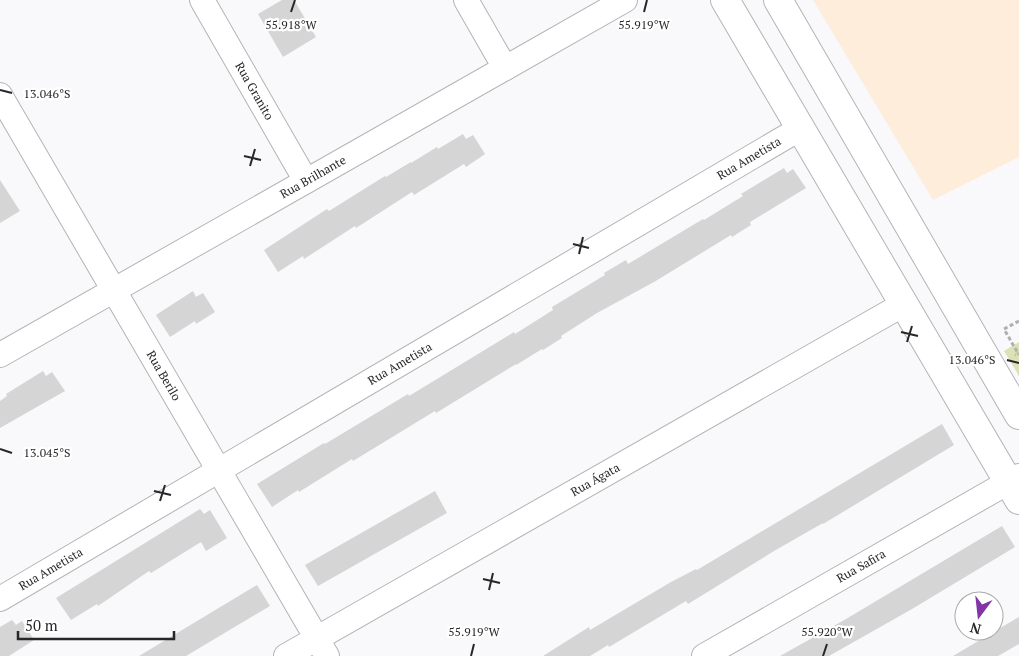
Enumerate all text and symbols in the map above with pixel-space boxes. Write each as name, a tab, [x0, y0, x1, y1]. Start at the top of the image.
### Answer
text: 55.918°W	[265, 17, 318, 32]
text: 55.919°W	[618, 17, 671, 32]
street label: Rua Granito	[232, 59, 277, 123]
text: 13.046°S	[24, 86, 70, 101]
street label: Rua Ametista	[714, 133, 784, 183]
street label: Rua Brilhante	[277, 152, 348, 201]
street label: Rua Ametista	[365, 339, 434, 388]
street label: Rua Berilo	[144, 348, 185, 404]
text: 13.046°S	[949, 352, 995, 367]
text: 13.045°S	[24, 445, 70, 460]
street label: Rua Ágata	[568, 459, 622, 499]
street label: Rua Ametista	[16, 544, 85, 593]
street label: Rua Safira	[834, 546, 888, 586]
north arrow	[954, 591, 1004, 641]
scale bar	[18, 608, 174, 640]
text: 50 m	[25, 615, 58, 635]
text: N	[968, 618, 983, 640]
text: 55.919°W	[448, 624, 501, 639]
text: 55.920°W	[801, 624, 854, 639]

